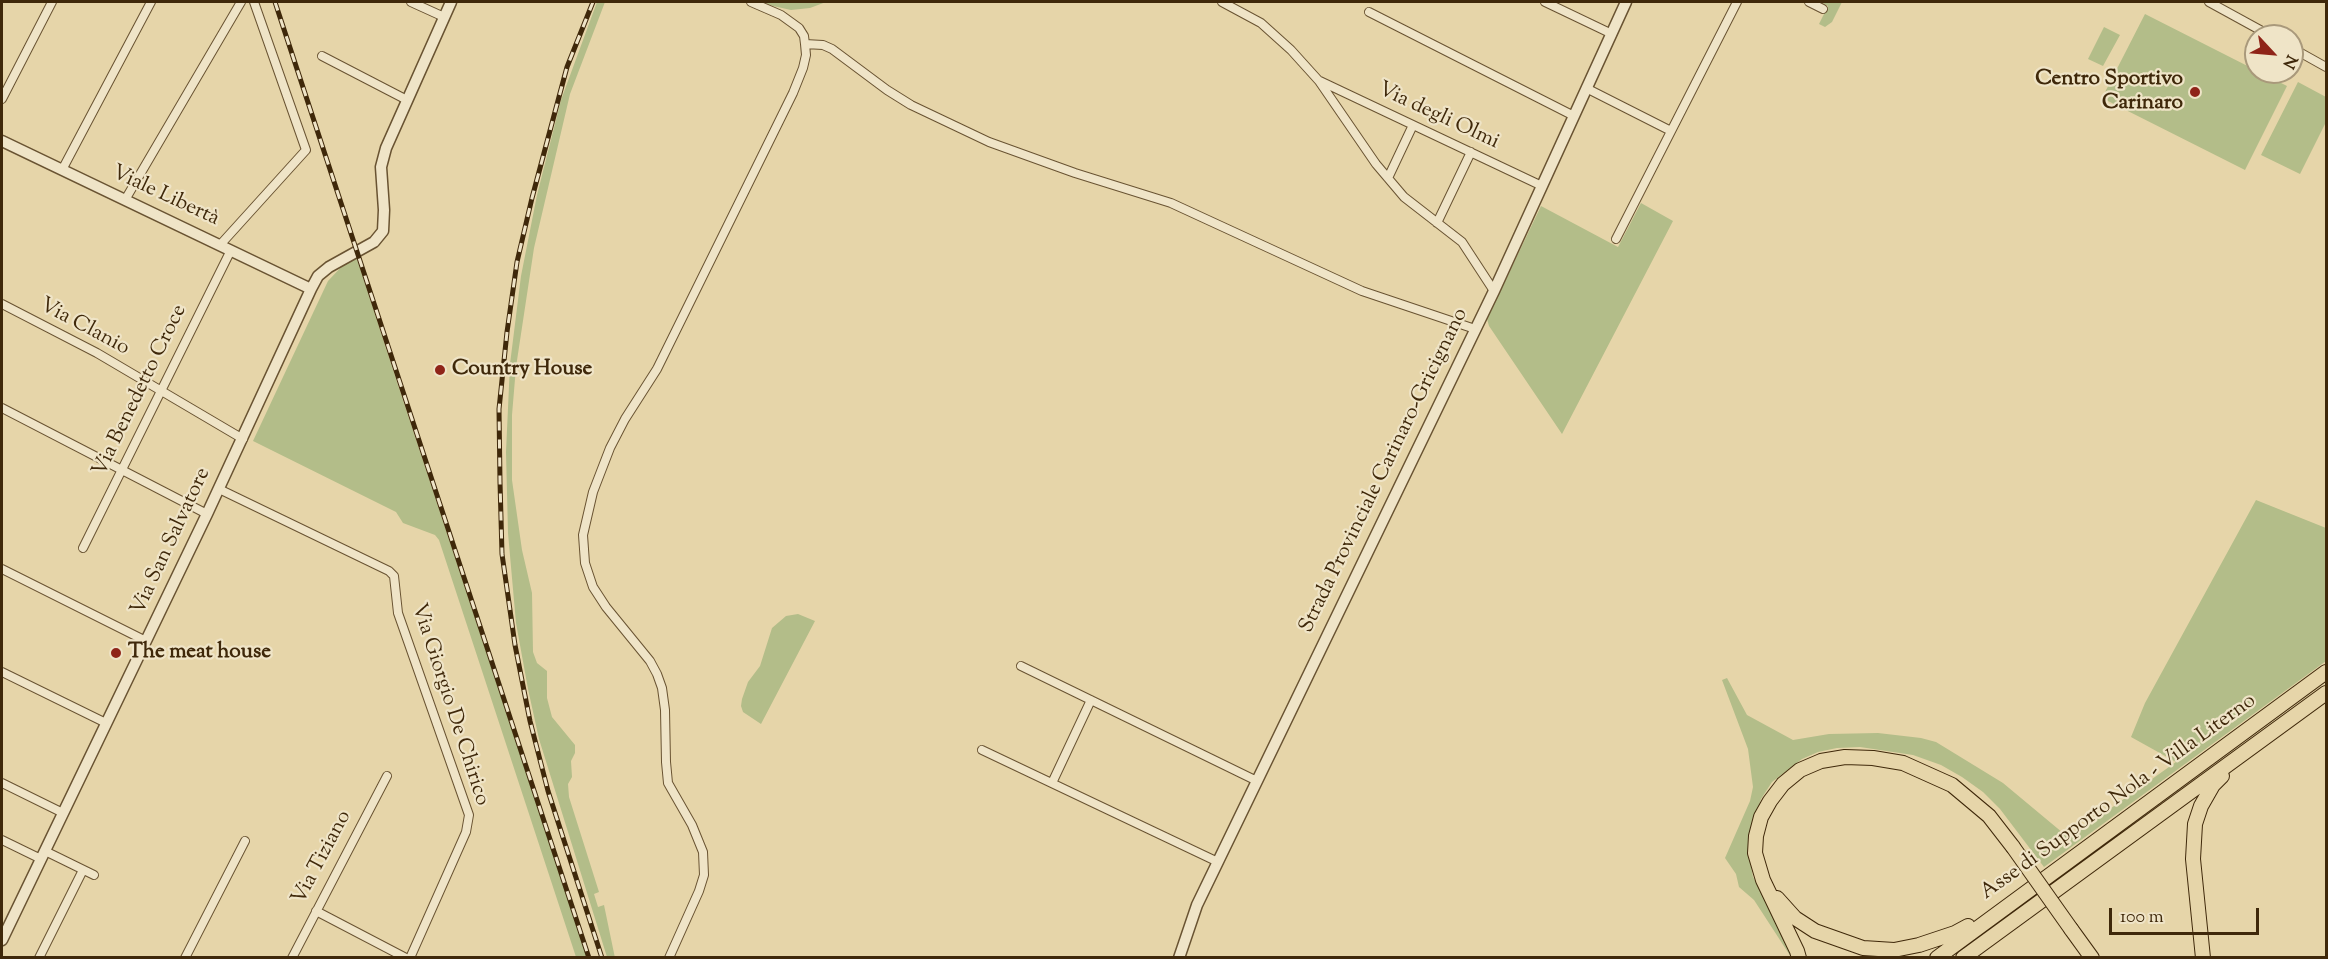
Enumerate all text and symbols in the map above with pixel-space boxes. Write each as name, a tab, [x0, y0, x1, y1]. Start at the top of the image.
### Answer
north arrow	[2244, 24, 2304, 84]
text: N	[2276, 50, 2302, 72]
place label: Centro Sportivo Carinaro	[2035, 67, 2183, 117]
street label: Via degli Olmi	[1373, 78, 1503, 156]
marker: Centro Sportivo Carinaro	[2188, 85, 2202, 99]
street label: Viale Libertà	[107, 161, 223, 233]
street label: Via Clanio	[35, 294, 133, 362]
street label: Via Benedetto Croce	[89, 301, 193, 481]
street label: Strada Provinciale Carinaro-Gricignano	[1295, 305, 1475, 637]
place label: Country House	[452, 357, 592, 383]
marker: Country House	[433, 363, 447, 377]
street label: Via San Salvatore	[127, 464, 217, 620]
street label: Via Giorgio De Chirico	[404, 601, 494, 809]
place label: The meat house	[128, 640, 271, 666]
marker: The meat house	[109, 646, 123, 660]
street label: Asse di Supporto Nola - Villa Literno	[1976, 690, 2262, 906]
street label: Via Tiziano	[288, 807, 358, 909]
scale bar	[2112, 896, 2262, 934]
text: 100 m	[2120, 905, 2164, 931]

